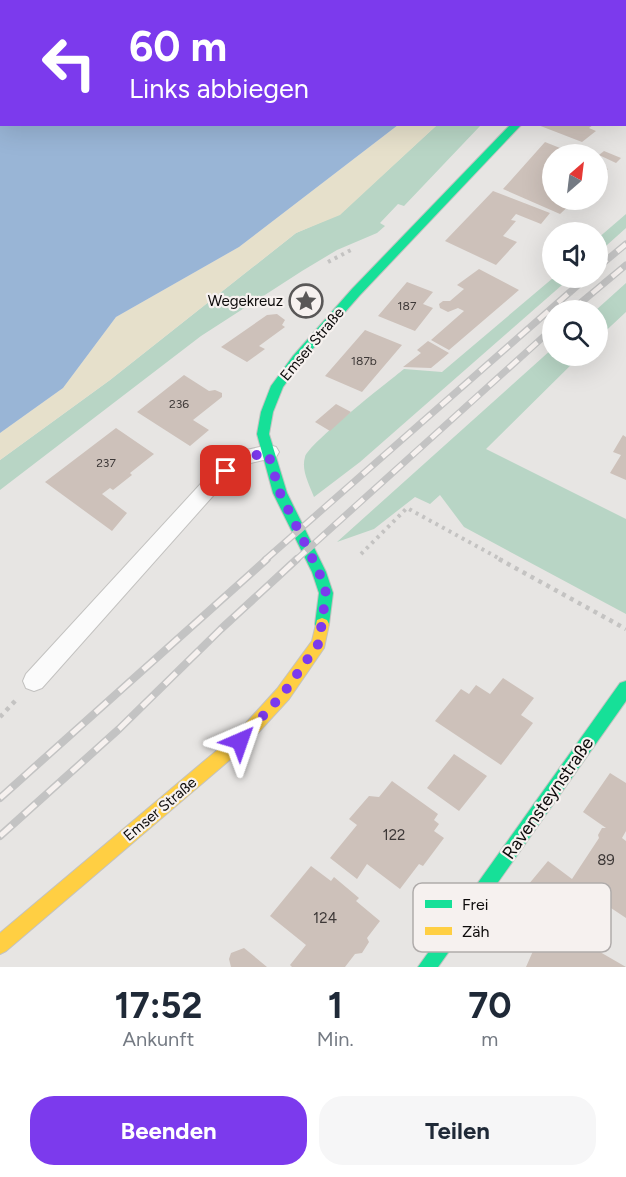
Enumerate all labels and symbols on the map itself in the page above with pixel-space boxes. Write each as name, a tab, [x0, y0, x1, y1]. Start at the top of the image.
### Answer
north arrow	[542, 144, 608, 210]
place icon: Wegekreuz	[288, 283, 324, 319]
place label: Wegekreuz	[208, 292, 283, 310]
house number: 187	[398, 299, 417, 313]
street label: Emser Straße	[276, 304, 348, 384]
house number: 187b	[351, 354, 377, 368]
house number: 236	[169, 397, 189, 411]
pin	[200, 445, 251, 496]
house number: 237	[96, 456, 116, 470]
position arrow	[208, 709, 272, 773]
street label: Ravensteynstraße	[498, 733, 598, 863]
street label: Emser Straße	[120, 773, 200, 845]
house number: 122	[383, 826, 405, 844]
house number: 89	[597, 851, 615, 869]
legend	[413, 883, 611, 952]
text: Frei	[462, 895, 488, 914]
house number: 124	[313, 909, 337, 927]
text: Zäh	[462, 922, 489, 941]

